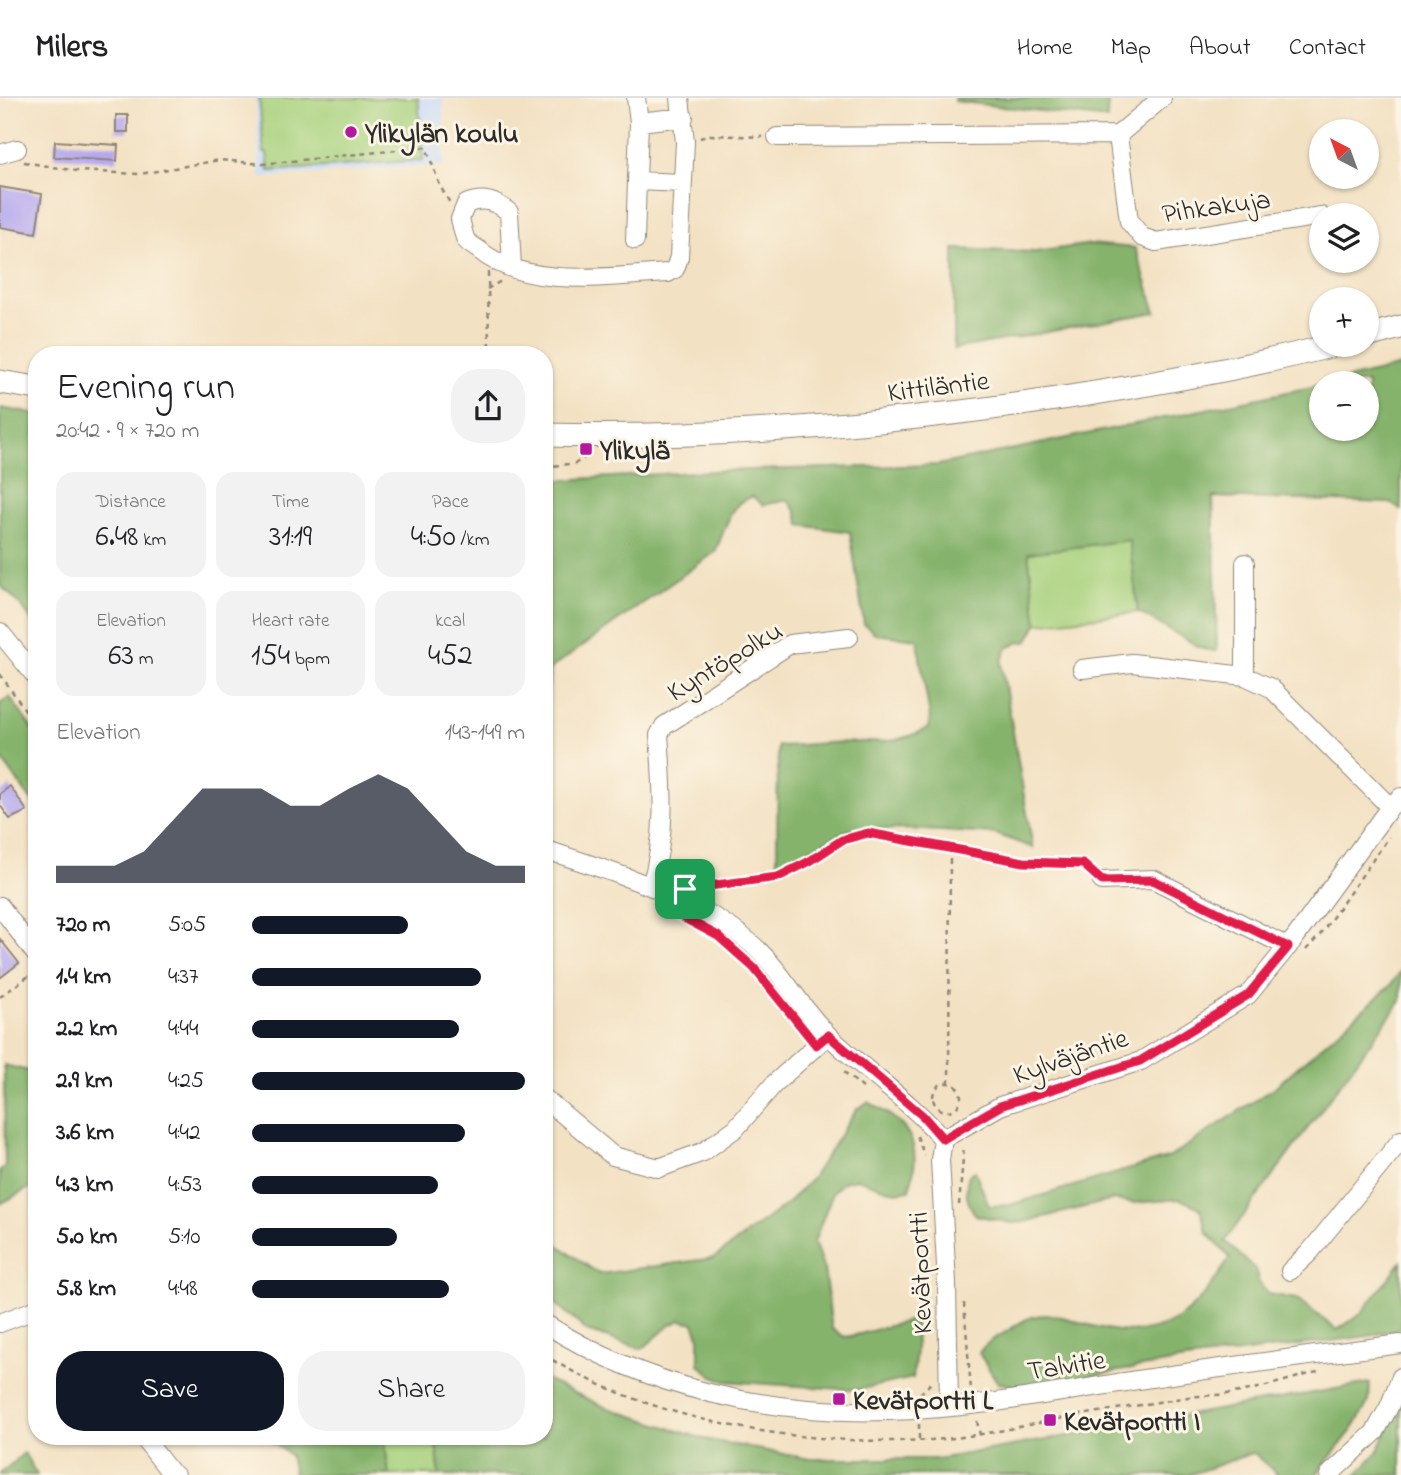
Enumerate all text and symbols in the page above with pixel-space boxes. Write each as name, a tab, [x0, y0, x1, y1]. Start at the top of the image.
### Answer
text: Milers	[35, 24, 108, 72]
text: Home	[1017, 31, 1073, 66]
text: Map	[1111, 31, 1151, 66]
text: About	[1189, 31, 1251, 66]
text: Contact	[1289, 31, 1366, 66]
place label: Ylikylän koulu	[364, 115, 519, 156]
north arrow	[1309, 119, 1379, 189]
map controls	[1309, 119, 1379, 441]
marker: Ylikylän koulu	[343, 124, 359, 140]
street label: Pihkakuja	[1160, 181, 1273, 236]
button: layers	[1309, 203, 1379, 273]
button: +	[1309, 287, 1379, 357]
text: Evening run	[56, 361, 235, 417]
street label: Kittiläntie	[885, 362, 992, 415]
button: share	[451, 369, 525, 443]
button: −	[1309, 371, 1379, 441]
text: 20:42 · 9 × 720 m	[56, 415, 199, 448]
place label: Ylikylä	[599, 432, 670, 473]
marker: Ylikylä	[578, 441, 594, 457]
text: Distance	[96, 489, 166, 516]
text: Time	[272, 489, 309, 516]
text: Pace	[432, 489, 469, 516]
text: 6.48	[95, 516, 138, 560]
text: 31:19	[269, 516, 312, 560]
text: 4:50	[411, 516, 456, 560]
text: km	[138, 527, 166, 554]
text: /km	[456, 527, 490, 554]
text: Elevation	[96, 608, 166, 635]
text: Heart rate	[252, 608, 329, 635]
text: kcal	[435, 608, 465, 635]
street label: Kyntöpolku	[660, 612, 792, 714]
text: 63	[108, 635, 134, 679]
text: 154	[251, 635, 290, 679]
text: 452	[428, 635, 472, 679]
text: m	[134, 646, 153, 673]
text: bpm	[290, 646, 330, 673]
text: Elevation	[56, 717, 141, 750]
text: 143–149 m	[445, 717, 525, 750]
pin	[655, 859, 715, 919]
icon: arrive	[666, 870, 704, 908]
text: 720 m	[56, 909, 110, 942]
text: 5:05	[168, 909, 206, 942]
text: 1.4 km	[56, 961, 111, 994]
text: 4:37	[168, 961, 198, 994]
text: 2.2 km	[56, 1013, 117, 1046]
text: 4:44	[168, 1013, 198, 1046]
street label: Kylväjäntie	[1008, 1019, 1135, 1097]
text: 2.9 km	[56, 1065, 113, 1098]
text: 4:25	[168, 1065, 204, 1098]
text: 3.6 km	[56, 1117, 114, 1150]
text: 4:42	[168, 1117, 200, 1150]
text: 4.3 km	[56, 1169, 113, 1202]
text: 4:53	[168, 1169, 202, 1202]
street label: Kevätportti	[900, 1211, 945, 1335]
text: 5.0 km	[56, 1221, 117, 1254]
text: 5:10	[168, 1221, 200, 1254]
text: 5.8 km	[56, 1273, 116, 1306]
text: 4:48	[168, 1273, 198, 1306]
street label: Talvitie	[1024, 1341, 1109, 1394]
button: Save	[56, 1351, 284, 1431]
button: Share	[298, 1351, 525, 1431]
place label: Kevätportti L	[853, 1382, 994, 1423]
marker: Kevätportti L	[831, 1391, 847, 1407]
place label: Kevätportti I	[1064, 1403, 1200, 1444]
marker: Kevätportti I	[1042, 1412, 1058, 1428]

